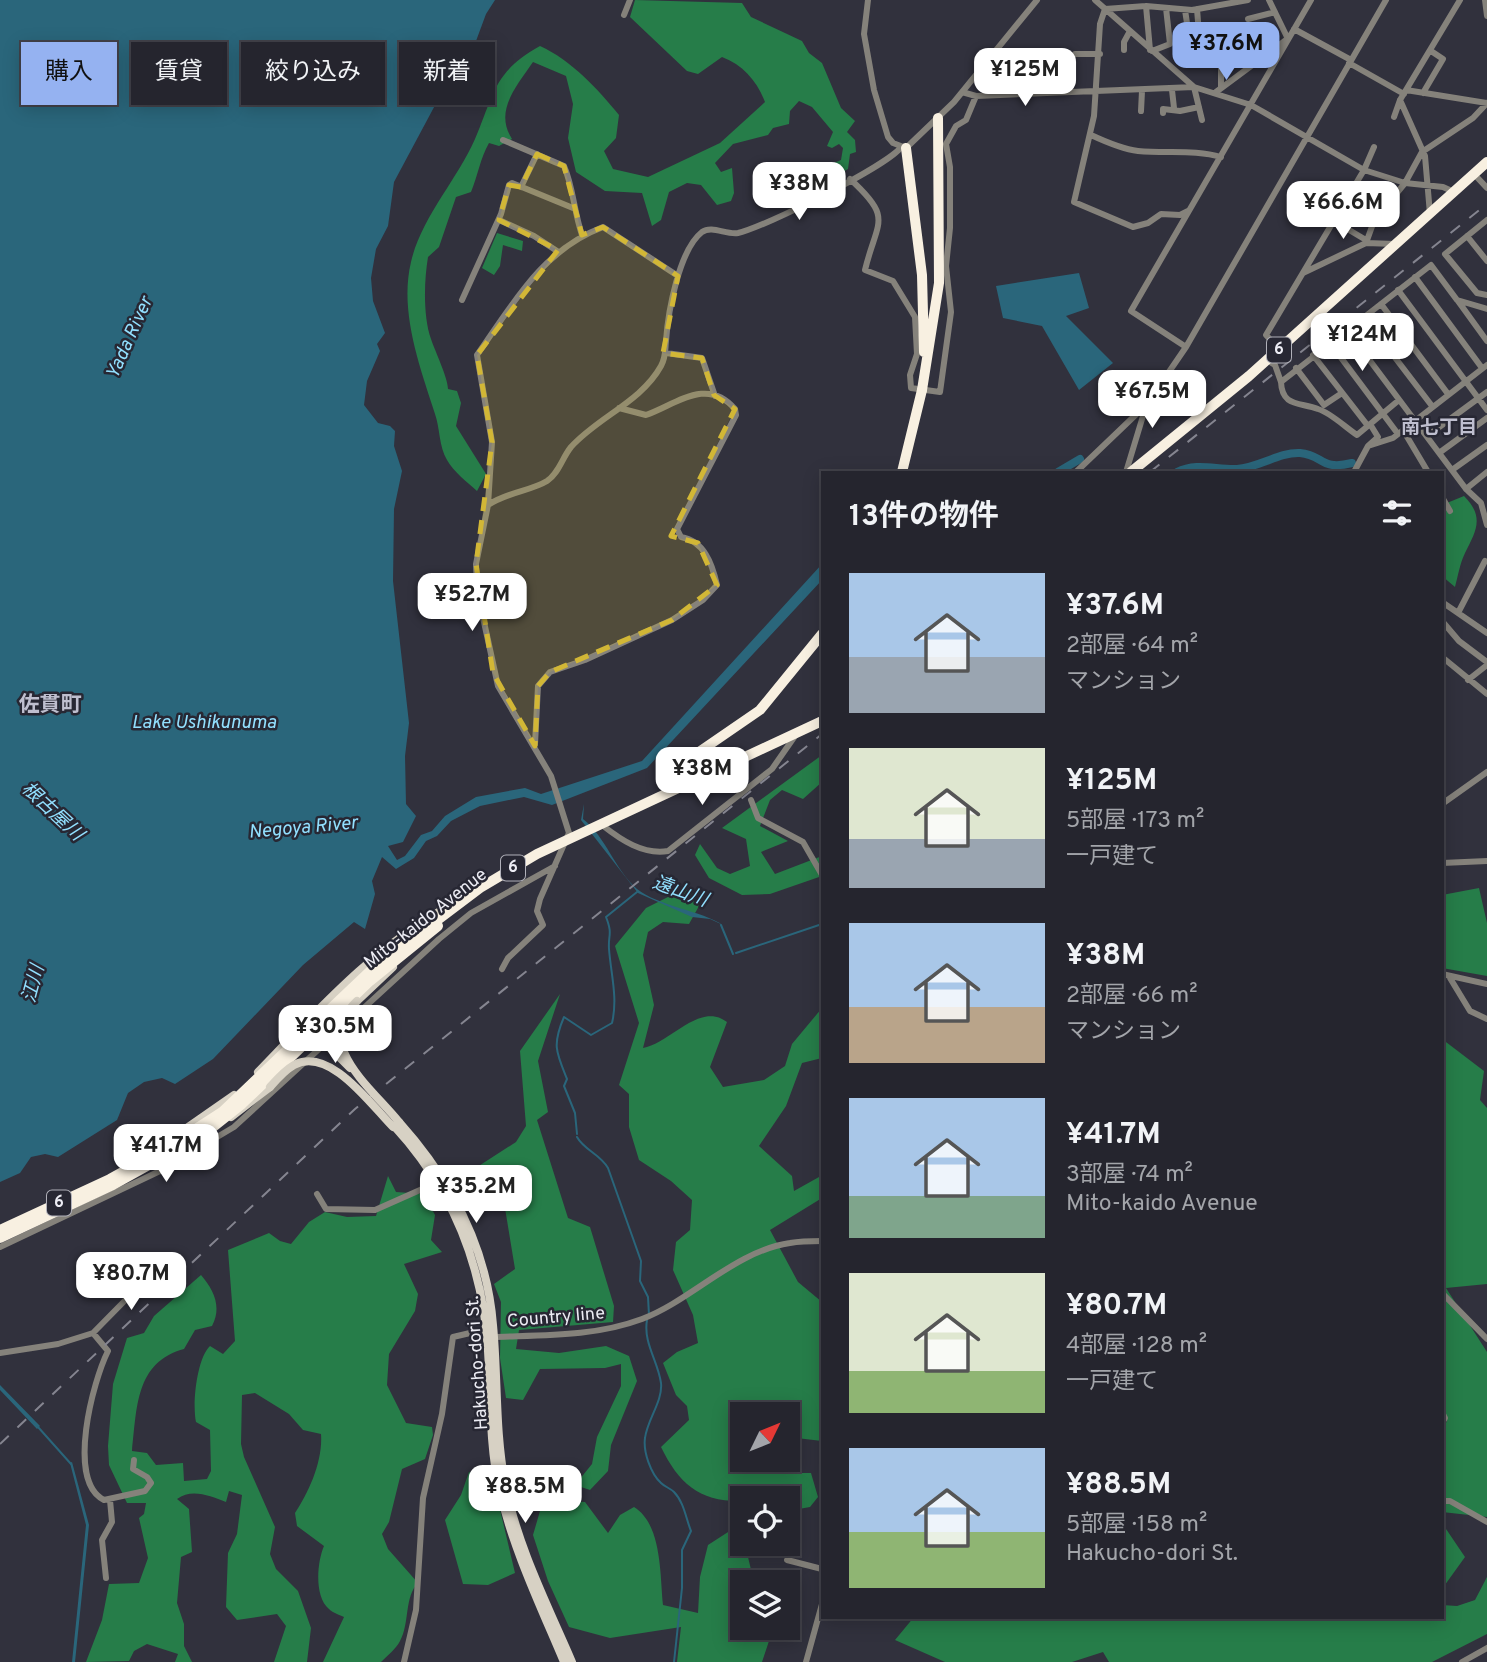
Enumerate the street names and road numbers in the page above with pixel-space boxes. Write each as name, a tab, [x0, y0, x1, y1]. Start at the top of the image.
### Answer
road number: 6	[1267, 338, 1291, 362]
road number: 6	[501, 856, 525, 880]
street label: Mito-kaido Avenue	[360, 864, 492, 974]
road number: 6	[47, 1190, 71, 1216]
street label: Hakucho-dori St.	[462, 1295, 494, 1431]
street label: Country line	[506, 1302, 606, 1334]

